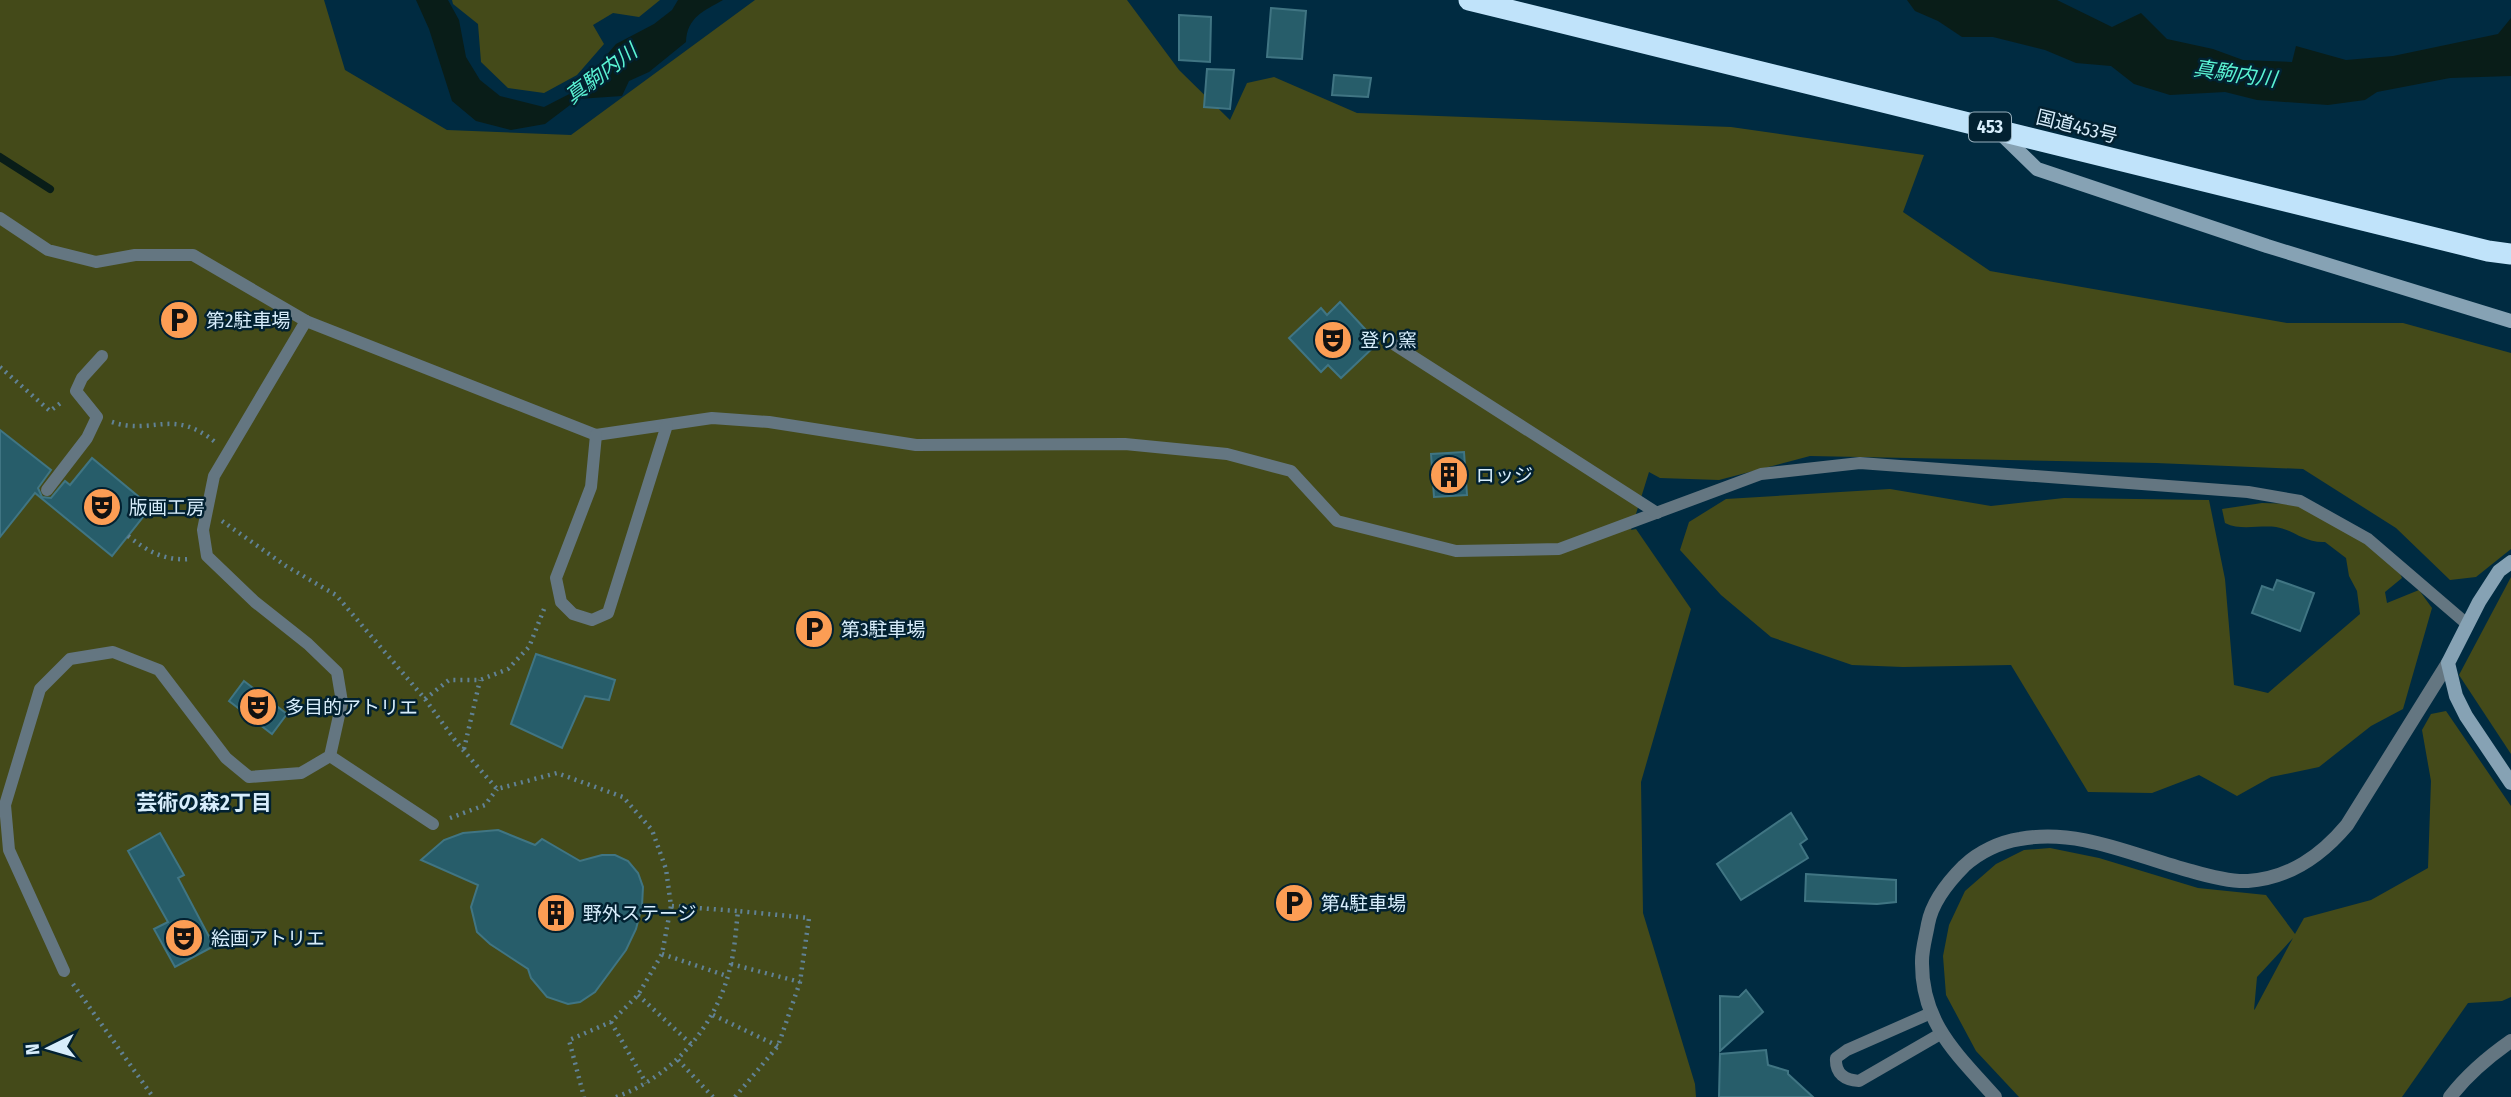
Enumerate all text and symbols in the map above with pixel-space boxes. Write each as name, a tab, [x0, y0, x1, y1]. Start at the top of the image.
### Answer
water label: 真駒内川	[560, 37, 644, 110]
water label: 真駒内川	[2192, 55, 2280, 93]
street label: 国道453号	[2034, 105, 2120, 148]
road number: 453	[1969, 112, 2011, 142]
parking icon: 第2駐車場	[158, 299, 200, 341]
place label: 第2駐車場	[206, 309, 290, 332]
theatre icon: 登り窯	[1312, 319, 1354, 361]
place label: 登り窯	[1360, 329, 1417, 352]
building icon: ロッジ	[1428, 454, 1470, 496]
place label: ロッジ	[1476, 464, 1533, 487]
theatre icon: 版画工房	[81, 486, 123, 528]
place label: 版画工房	[129, 496, 205, 519]
parking icon: 第3駐車場	[793, 608, 835, 650]
place label: 第3駐車場	[841, 618, 926, 641]
theatre icon: 多目的アトリエ	[237, 686, 279, 728]
place label: 多目的アトリエ	[285, 696, 418, 719]
district label: 芸術の森2丁目	[136, 790, 272, 816]
parking icon: 第4駐車場	[1273, 882, 1315, 924]
building icon: 野外ステージ	[535, 892, 577, 934]
place label: 第4駐車場	[1321, 892, 1406, 915]
place label: 野外ステージ	[583, 902, 697, 925]
theatre icon: 絵画アトリエ	[163, 917, 205, 959]
place label: 絵画アトリエ	[211, 927, 325, 950]
north arrow	[14, 1013, 84, 1083]
text: N	[21, 1043, 45, 1056]

